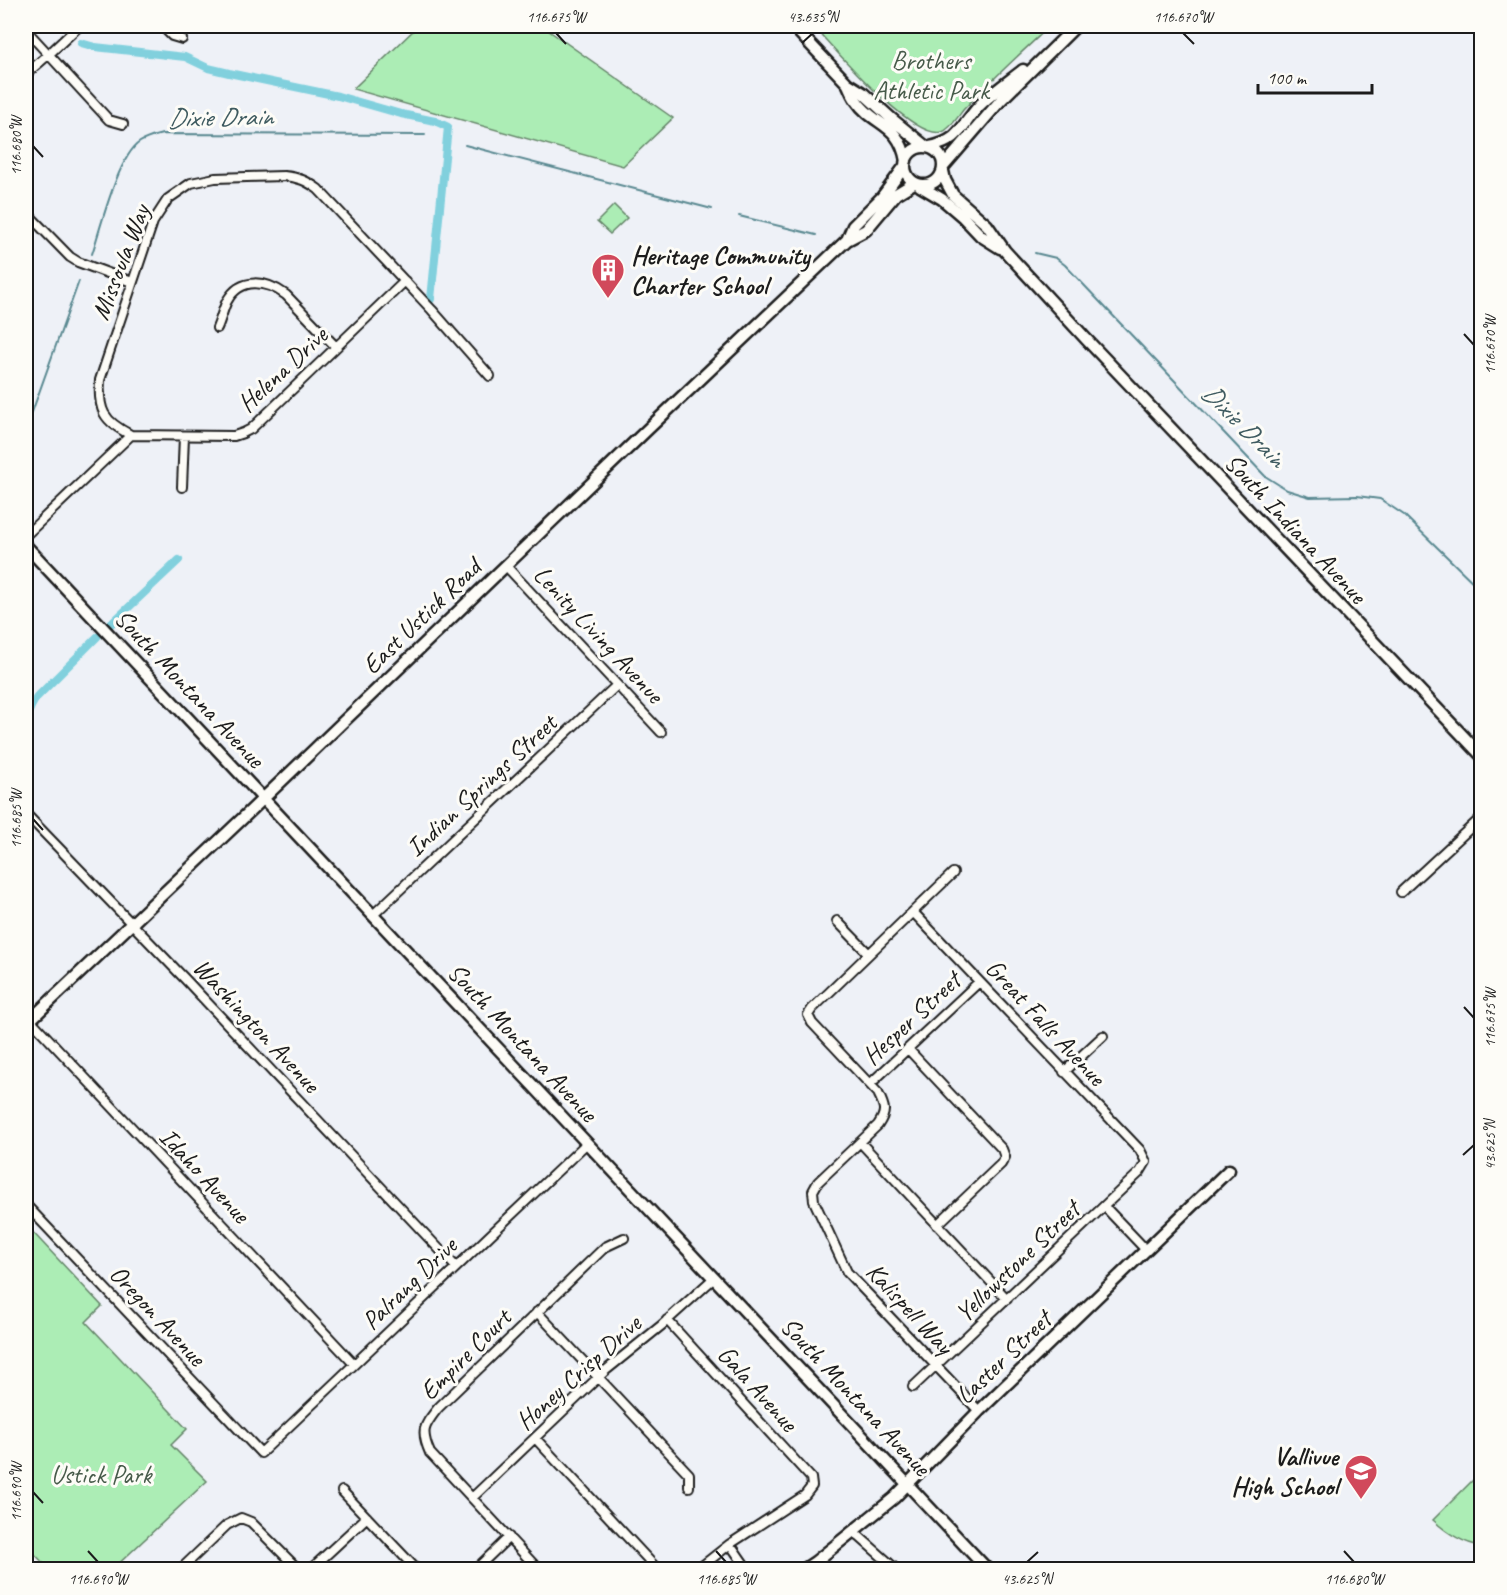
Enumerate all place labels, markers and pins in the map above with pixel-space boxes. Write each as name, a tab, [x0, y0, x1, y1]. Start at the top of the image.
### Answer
place label: Heritage Community Charter School	[631, 239, 812, 302]
building icon: Heritage Community Charter School	[590, 252, 626, 299]
place label: Vallivue High School	[1231, 1440, 1342, 1503]
school or university icon: Vallivue High School	[1343, 1453, 1379, 1500]

